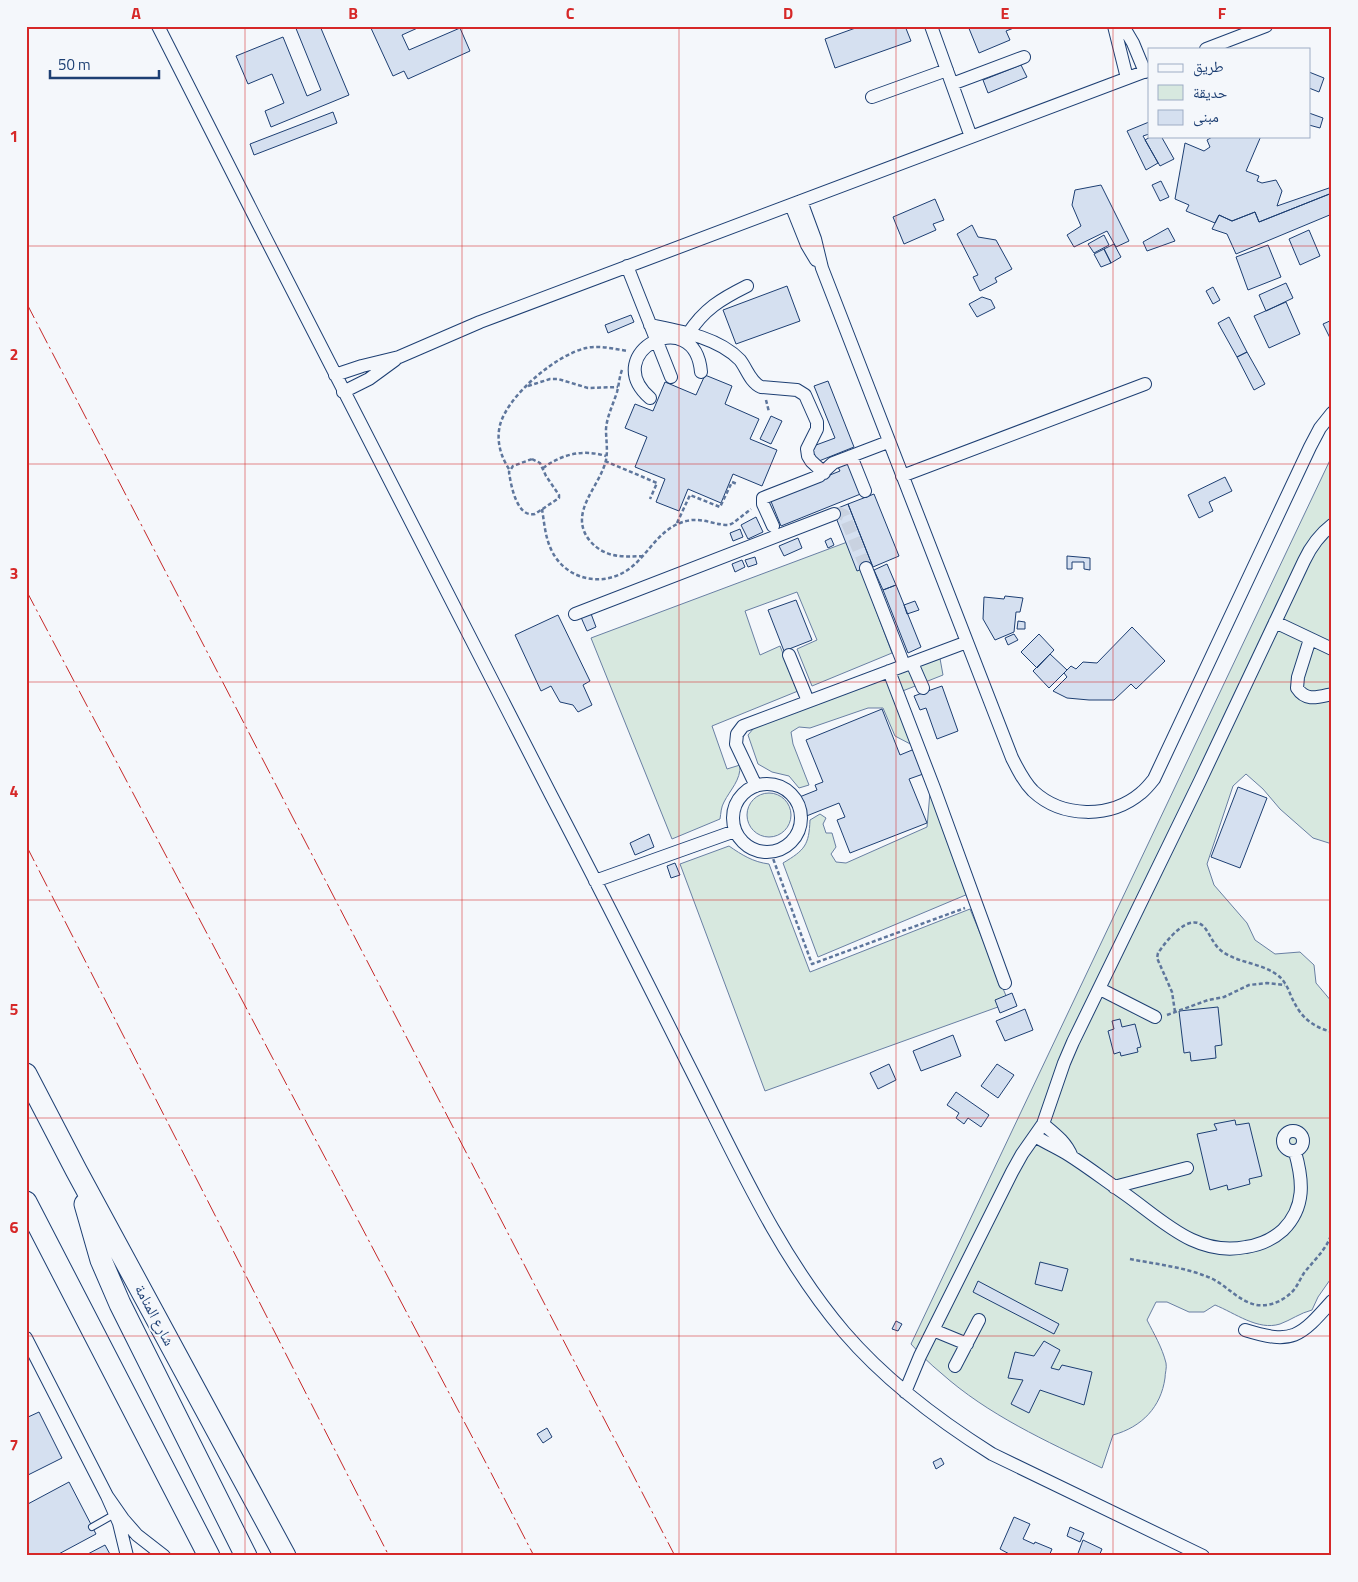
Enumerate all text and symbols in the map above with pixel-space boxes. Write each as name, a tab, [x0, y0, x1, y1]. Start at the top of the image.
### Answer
text: A	[131, 1, 141, 25]
text: B	[348, 1, 358, 25]
text: C	[566, 1, 575, 25]
text: D	[783, 1, 793, 25]
text: E	[1001, 1, 1010, 25]
text: F	[1218, 1, 1227, 25]
scale bar	[50, 48, 159, 80]
legend	[1148, 48, 1310, 138]
text: 50 m	[58, 53, 91, 76]
text: طريق	[1193, 55, 1224, 78]
text: حديقة	[1193, 81, 1228, 104]
text: مبنى	[1193, 105, 1219, 128]
text: 1	[10, 124, 18, 148]
text: 2	[10, 342, 18, 366]
text: 3	[10, 561, 18, 585]
text: 4	[10, 779, 19, 803]
text: 5	[10, 997, 19, 1021]
text: 6	[10, 1215, 19, 1239]
street label: شارع المنامة	[129, 1280, 181, 1350]
text: 7	[10, 1433, 18, 1457]

